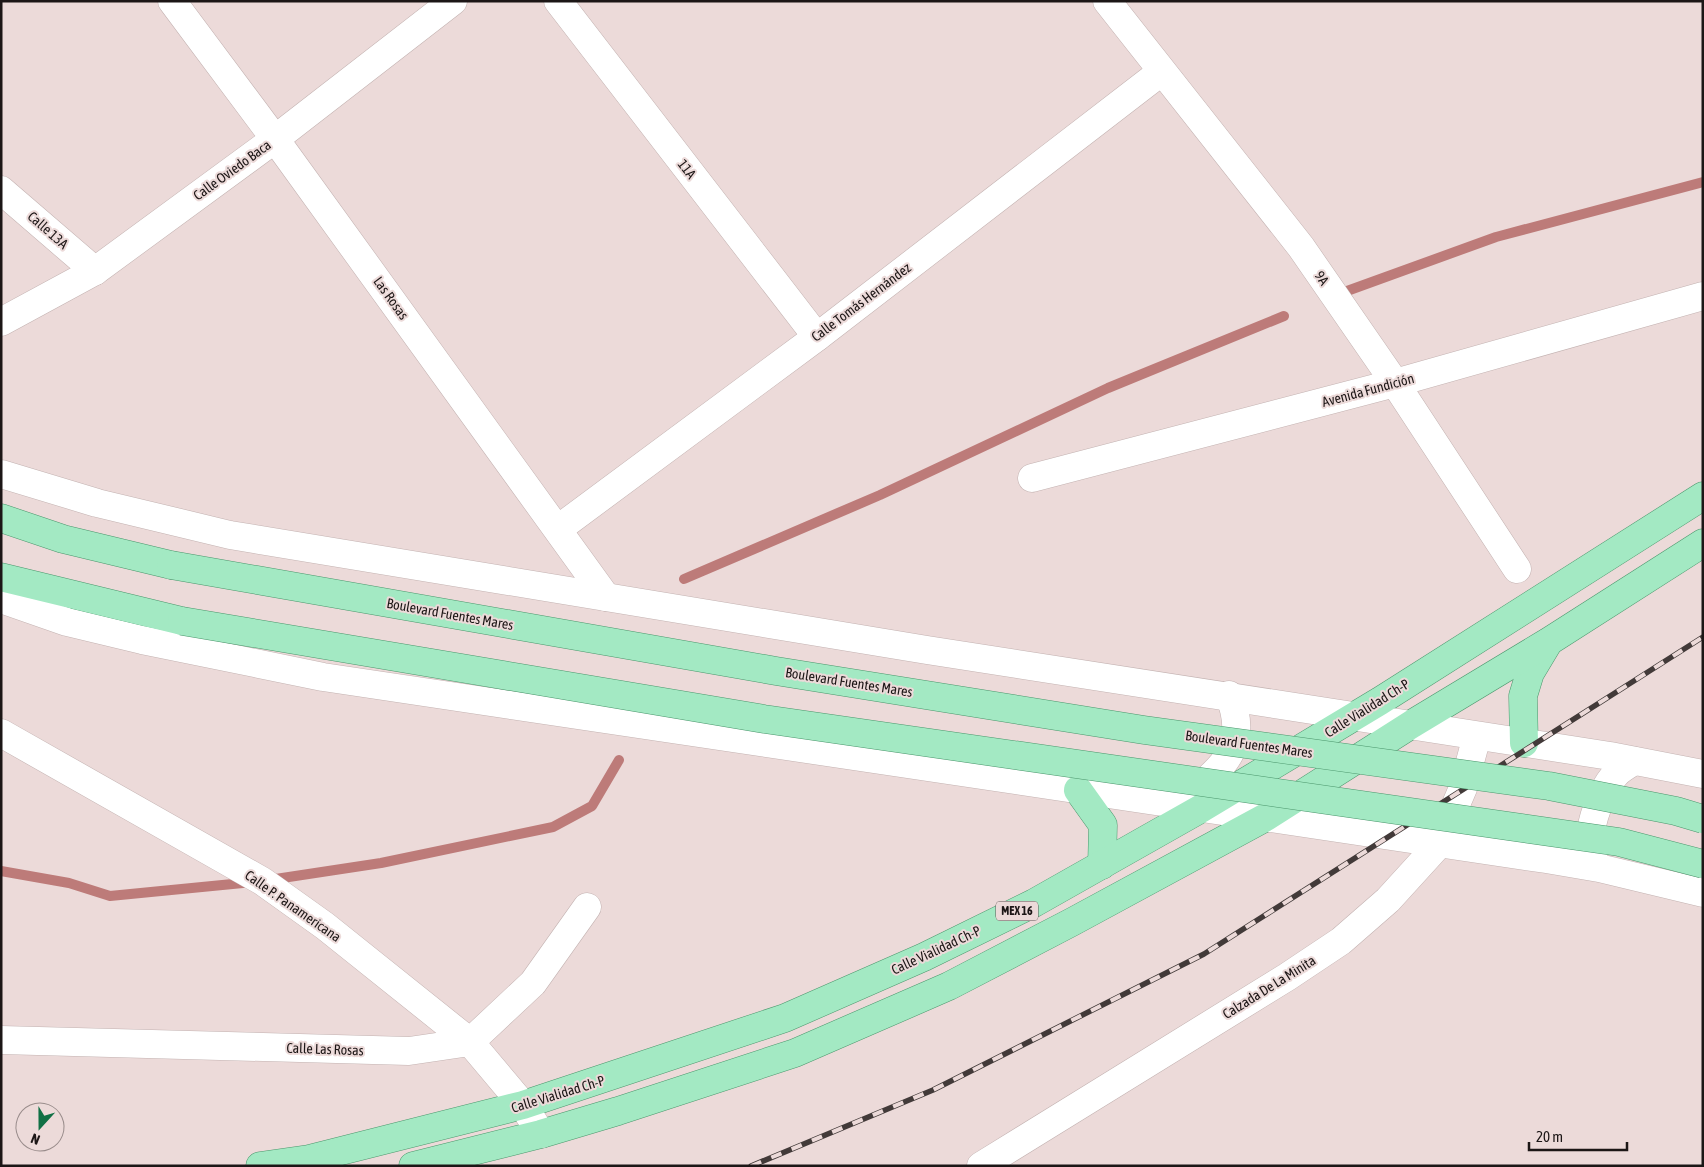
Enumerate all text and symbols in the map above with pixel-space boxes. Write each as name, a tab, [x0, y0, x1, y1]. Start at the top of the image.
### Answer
street label: Calle Oviedo Baca	[190, 137, 274, 203]
street label: 11A	[675, 156, 700, 182]
street label: Calle 13A	[24, 208, 72, 252]
street label: Calle Tomás Hernández	[808, 259, 914, 345]
street label: 9A	[1312, 268, 1332, 288]
street label: Las Rosas	[370, 274, 412, 322]
street label: Avenida Fundición	[1320, 370, 1416, 410]
street label: Boulevard Fuentes Mares	[385, 595, 515, 633]
street label: Boulevard Fuentes Mares	[784, 664, 914, 700]
street label: Calle Vialidad Ch-P	[1322, 675, 1412, 740]
street label: Boulevard Fuentes Mares	[1184, 727, 1314, 761]
street label: Calle P. Panamericana	[242, 867, 344, 945]
road number: MEX 16	[996, 901, 1038, 920]
street label: Calle Vialidad Ch-P	[889, 922, 983, 978]
street label: Calzada De La Minita	[1220, 952, 1318, 1022]
street label: Calle Las Rosas	[286, 1040, 364, 1058]
street label: Calle Vialidad Ch-P	[509, 1072, 607, 1116]
north arrow	[15, 1102, 65, 1152]
scale bar	[1529, 1120, 1626, 1152]
text: 20 m	[1536, 1128, 1563, 1145]
text: N	[29, 1130, 42, 1148]

